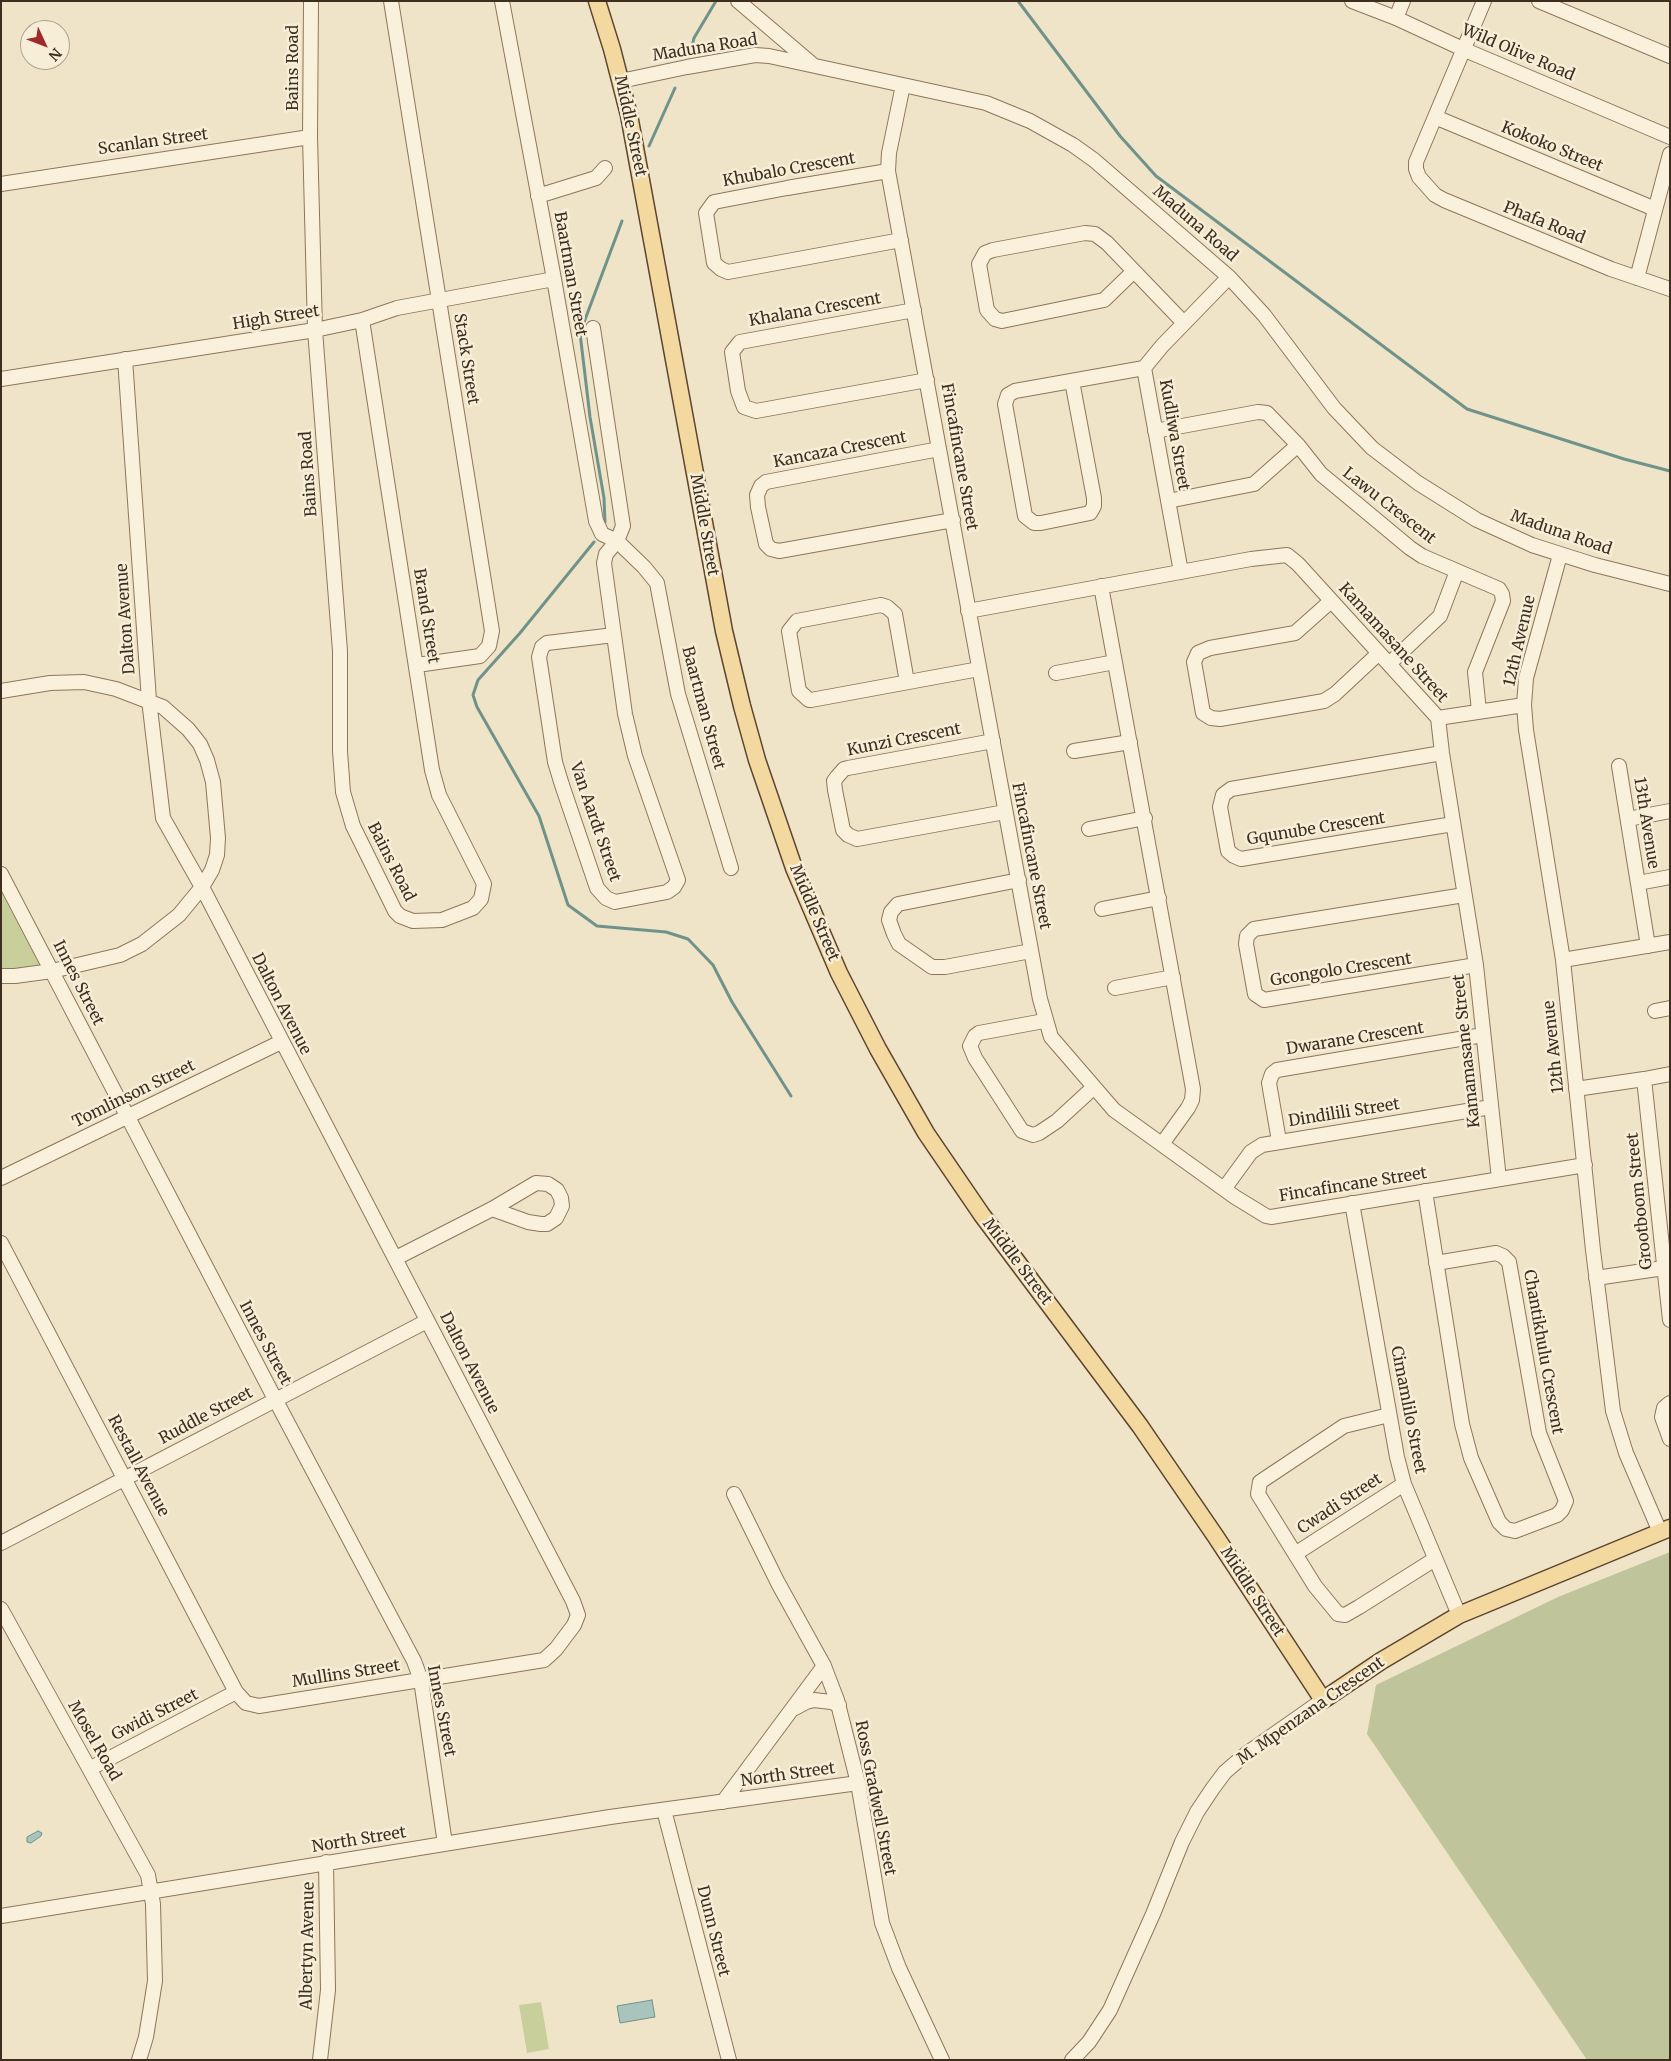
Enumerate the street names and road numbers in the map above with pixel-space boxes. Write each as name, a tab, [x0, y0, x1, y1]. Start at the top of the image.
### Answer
street label: Wild Olive Road	[1459, 21, 1577, 85]
street label: Bains Road	[283, 25, 303, 111]
street label: Maduna Road	[651, 30, 759, 66]
street label: Middle Street	[610, 73, 650, 179]
street label: Kokoko Street	[1498, 118, 1606, 176]
street label: Scanlan Street	[97, 125, 209, 159]
street label: Khubalo Crescent	[721, 149, 857, 191]
street label: Maduna Road	[1149, 182, 1241, 266]
street label: Phafa Road	[1500, 198, 1588, 248]
street label: Baartman Street	[550, 210, 590, 338]
street label: Khalana Crescent	[748, 289, 882, 331]
street label: High Street	[231, 302, 321, 334]
street label: Stack Street	[449, 312, 483, 406]
street label: Kudliwa Street	[1155, 378, 1193, 492]
street label: Fincafincane Street	[937, 382, 981, 532]
street label: Kancaza Crescent	[772, 428, 908, 472]
street label: Bains Road	[296, 430, 322, 518]
street label: Lawu Crescent	[1339, 464, 1439, 548]
street label: Middle Street	[686, 472, 722, 578]
street label: Maduna Road	[1508, 507, 1614, 559]
street label: Dalton Avenue	[113, 563, 139, 675]
street label: Brand Street	[409, 567, 443, 665]
street label: Kamamasane Street	[1334, 579, 1452, 707]
street label: 12th Avenue	[1500, 594, 1540, 688]
street label: Baartman Street	[677, 644, 729, 772]
street label: Kunzi Crescent	[845, 720, 963, 760]
street label: Van Aardt Street	[566, 760, 624, 884]
street label: 13th Avenue	[1629, 776, 1663, 870]
street label: Fincafincane Street	[1007, 781, 1055, 931]
street label: Gqunube Crescent	[1245, 809, 1387, 849]
street label: Bains Road	[363, 819, 419, 905]
street label: Middle Street	[785, 862, 843, 964]
street label: Innes Street	[48, 937, 108, 1029]
street label: Gcongolo Crescent	[1269, 949, 1413, 991]
street label: Dalton Avenue	[247, 950, 315, 1058]
street label: Kamamasane Street	[1449, 973, 1485, 1129]
street label: 12th Avenue	[1540, 1000, 1568, 1094]
street label: Dwarane Crescent	[1285, 1019, 1425, 1059]
street label: Tomlinson Street	[70, 1056, 198, 1132]
street label: Dindilili Street	[1287, 1095, 1401, 1131]
street label: Grootboom Street	[1623, 1131, 1657, 1271]
street label: Fincafincane Street	[1278, 1164, 1428, 1206]
street label: Middle Street	[978, 1215, 1056, 1309]
street label: Chantikhulu Crescent	[1519, 1268, 1567, 1436]
street label: Innes Street	[235, 1298, 295, 1388]
street label: Dalton Avenue	[435, 1309, 503, 1417]
street label: Cimamlilo Street	[1386, 1345, 1430, 1475]
street label: Ruddle Street	[156, 1383, 256, 1449]
street label: Restall Avenue	[103, 1412, 173, 1520]
street label: Cwadi Street	[1294, 1470, 1386, 1538]
street label: Middle Street	[1216, 1543, 1288, 1641]
street label: M. Mpenzana Crescent	[1234, 1653, 1388, 1769]
street label: Mullins Street	[291, 1656, 401, 1692]
street label: Innes Street	[423, 1664, 459, 1758]
street label: Gwidi Street	[108, 1685, 202, 1745]
street label: Mosel Road	[63, 1698, 125, 1784]
street label: Ross Gradwell Street	[851, 1719, 899, 1877]
street label: North Street	[740, 1759, 836, 1791]
street label: North Street	[311, 1823, 407, 1857]
street label: Albertyn Avenue	[297, 1882, 319, 2010]
street label: Dunn Street	[692, 1884, 734, 1978]

